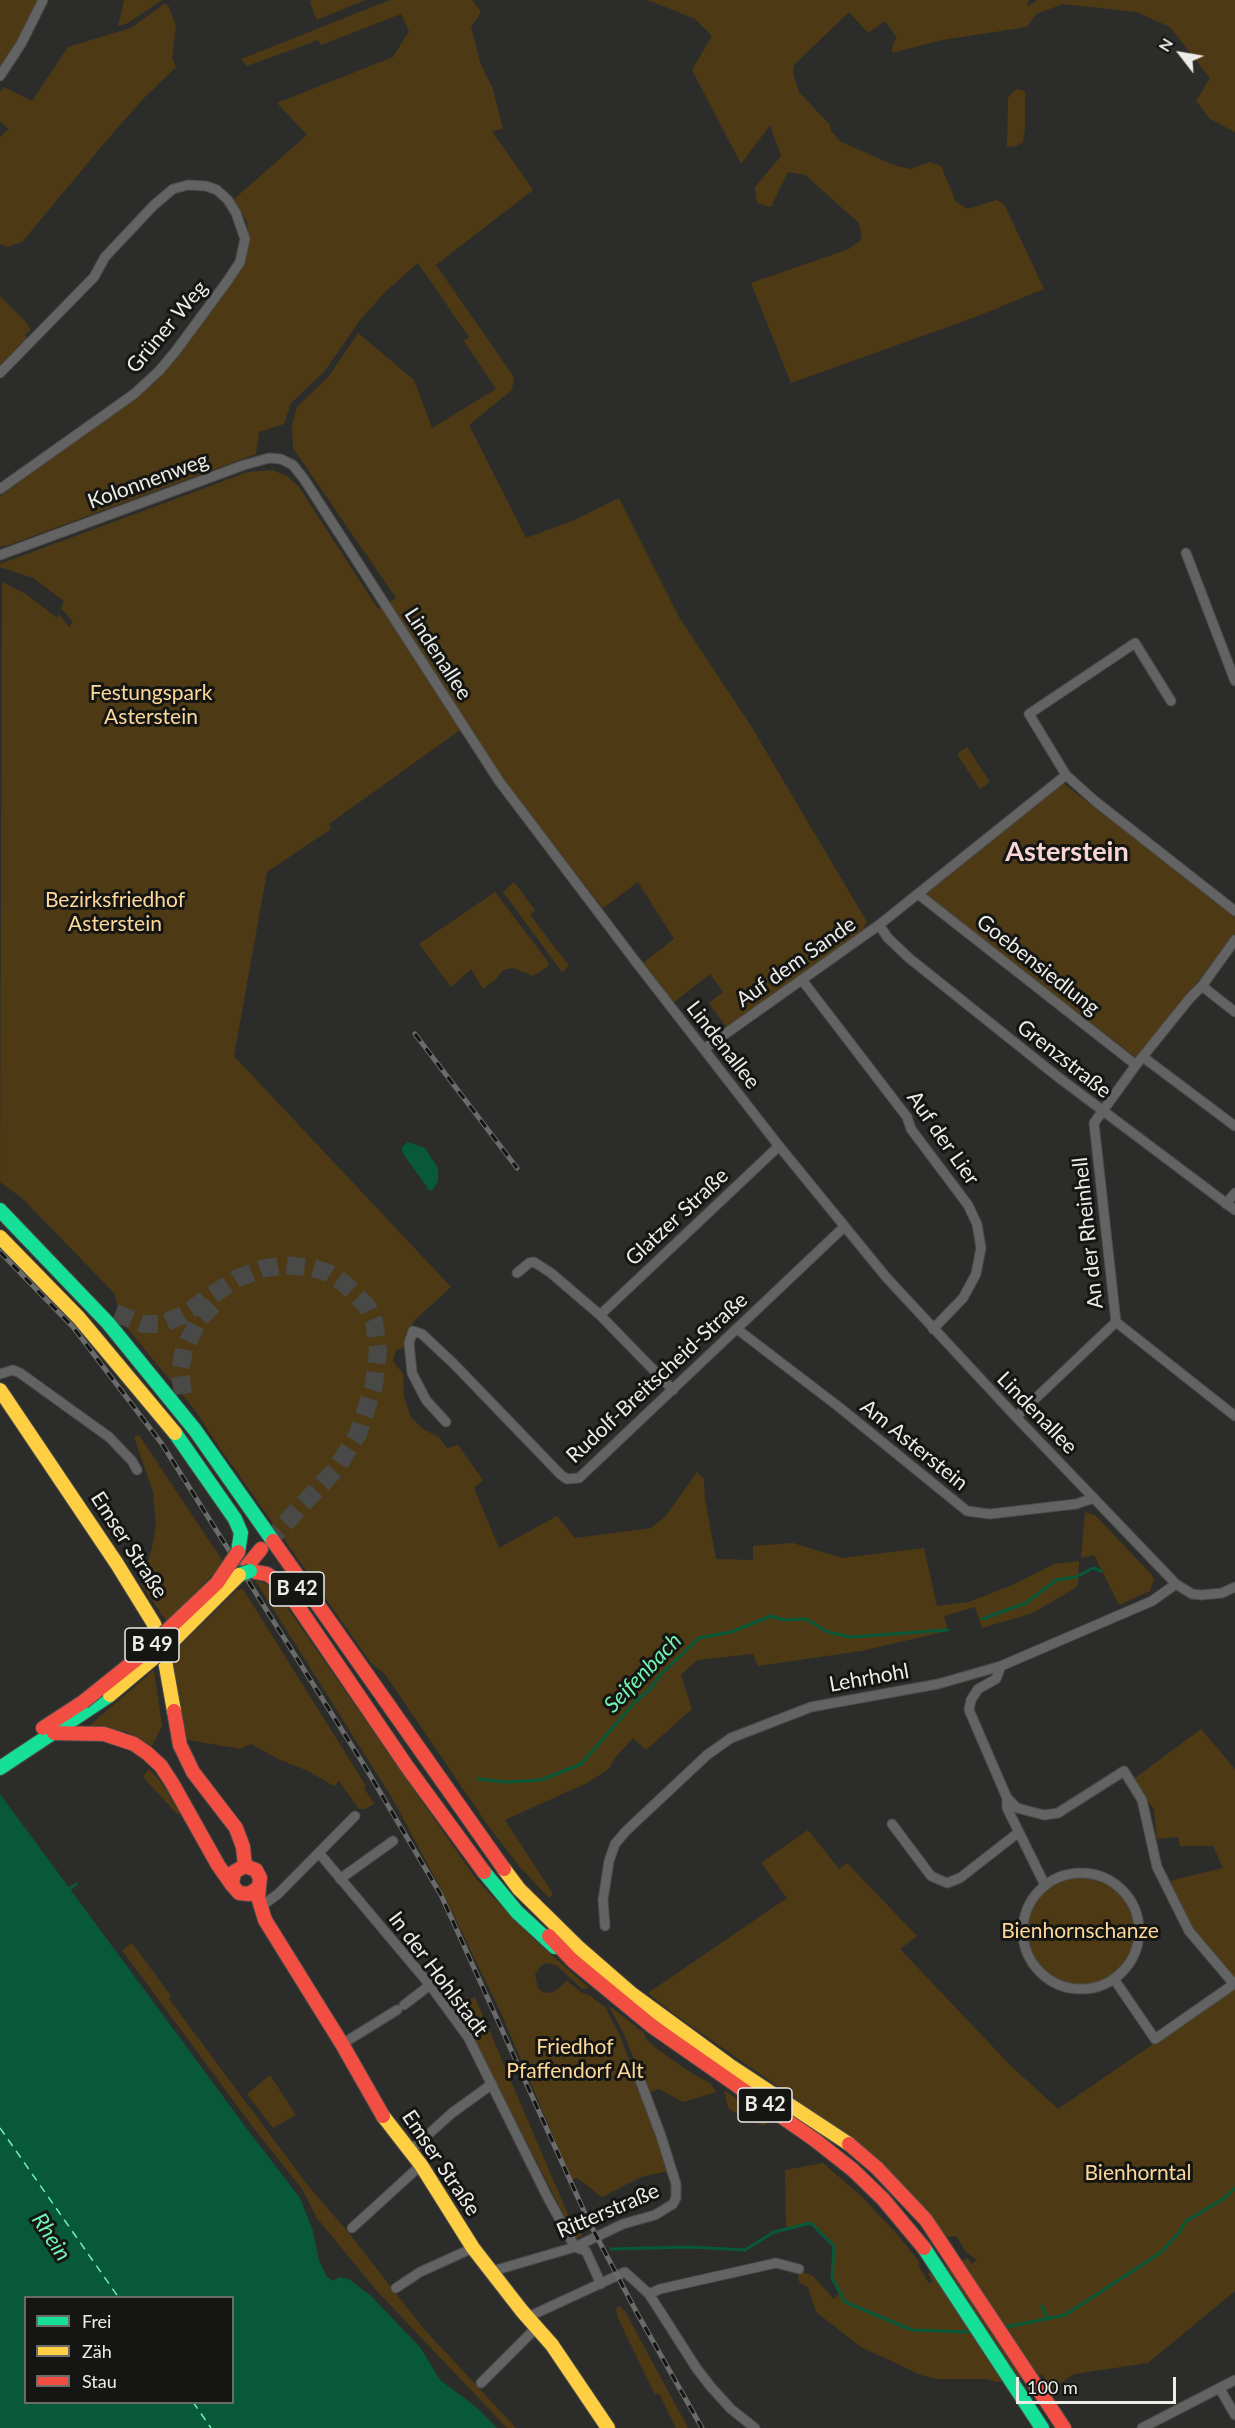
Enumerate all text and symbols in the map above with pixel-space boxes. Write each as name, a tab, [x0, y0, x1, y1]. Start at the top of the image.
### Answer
north arrow	[1151, 24, 1211, 84]
text: N	[1154, 34, 1176, 55]
street label: Grüner Weg	[121, 276, 213, 378]
street label: Kolonnenweg	[84, 448, 212, 514]
street label: Lindenallee	[399, 603, 477, 705]
park label: Festungspark Asterstein	[90, 680, 212, 730]
district label: Asterstein	[1005, 836, 1129, 868]
park label: Bezirksfriedhof Asterstein	[45, 887, 185, 937]
street label: Goebensiedlung	[972, 909, 1104, 1021]
street label: Auf dem Sande	[731, 911, 861, 1013]
street label: Lindenallee	[681, 996, 765, 1094]
street label: Grenzstraße	[1012, 1014, 1116, 1104]
street label: Auf der Lier	[901, 1086, 985, 1190]
street label: An der Rheinhell	[1068, 1156, 1108, 1310]
street label: Glatzer Straße	[620, 1163, 734, 1271]
street label: Rudolf-Breitscheid-Straße	[561, 1288, 753, 1468]
street label: Lindenallee	[992, 1367, 1082, 1459]
street label: Am Asterstein	[855, 1394, 973, 1496]
street label: Emser Straße	[85, 1487, 173, 1603]
road number: B 42	[270, 1572, 324, 1606]
road number: B 49	[125, 1628, 179, 1662]
water label: Seifenbach	[599, 1628, 687, 1718]
street label: Lehrhohl	[827, 1659, 911, 1697]
street label: In der Hohlstadt	[383, 1907, 493, 2041]
park label: Bienhornschanze	[1001, 1918, 1159, 1944]
park label: Friedhof Pfaffendorf Alt	[506, 2034, 644, 2084]
road number: B 42	[738, 2088, 792, 2122]
street label: Emser Straße	[396, 2105, 486, 2221]
park label: Bienhorntal	[1085, 2160, 1191, 2186]
street label: Ritterstraße	[553, 2178, 663, 2244]
water label: Rhein	[26, 2208, 76, 2266]
legend	[24, 2296, 234, 2404]
text: Frei	[82, 2310, 111, 2332]
text: Zäh	[82, 2340, 112, 2362]
scale bar	[1019, 2365, 1180, 2403]
text: Stau	[82, 2370, 117, 2392]
text: 100 m	[1027, 2376, 1078, 2398]

